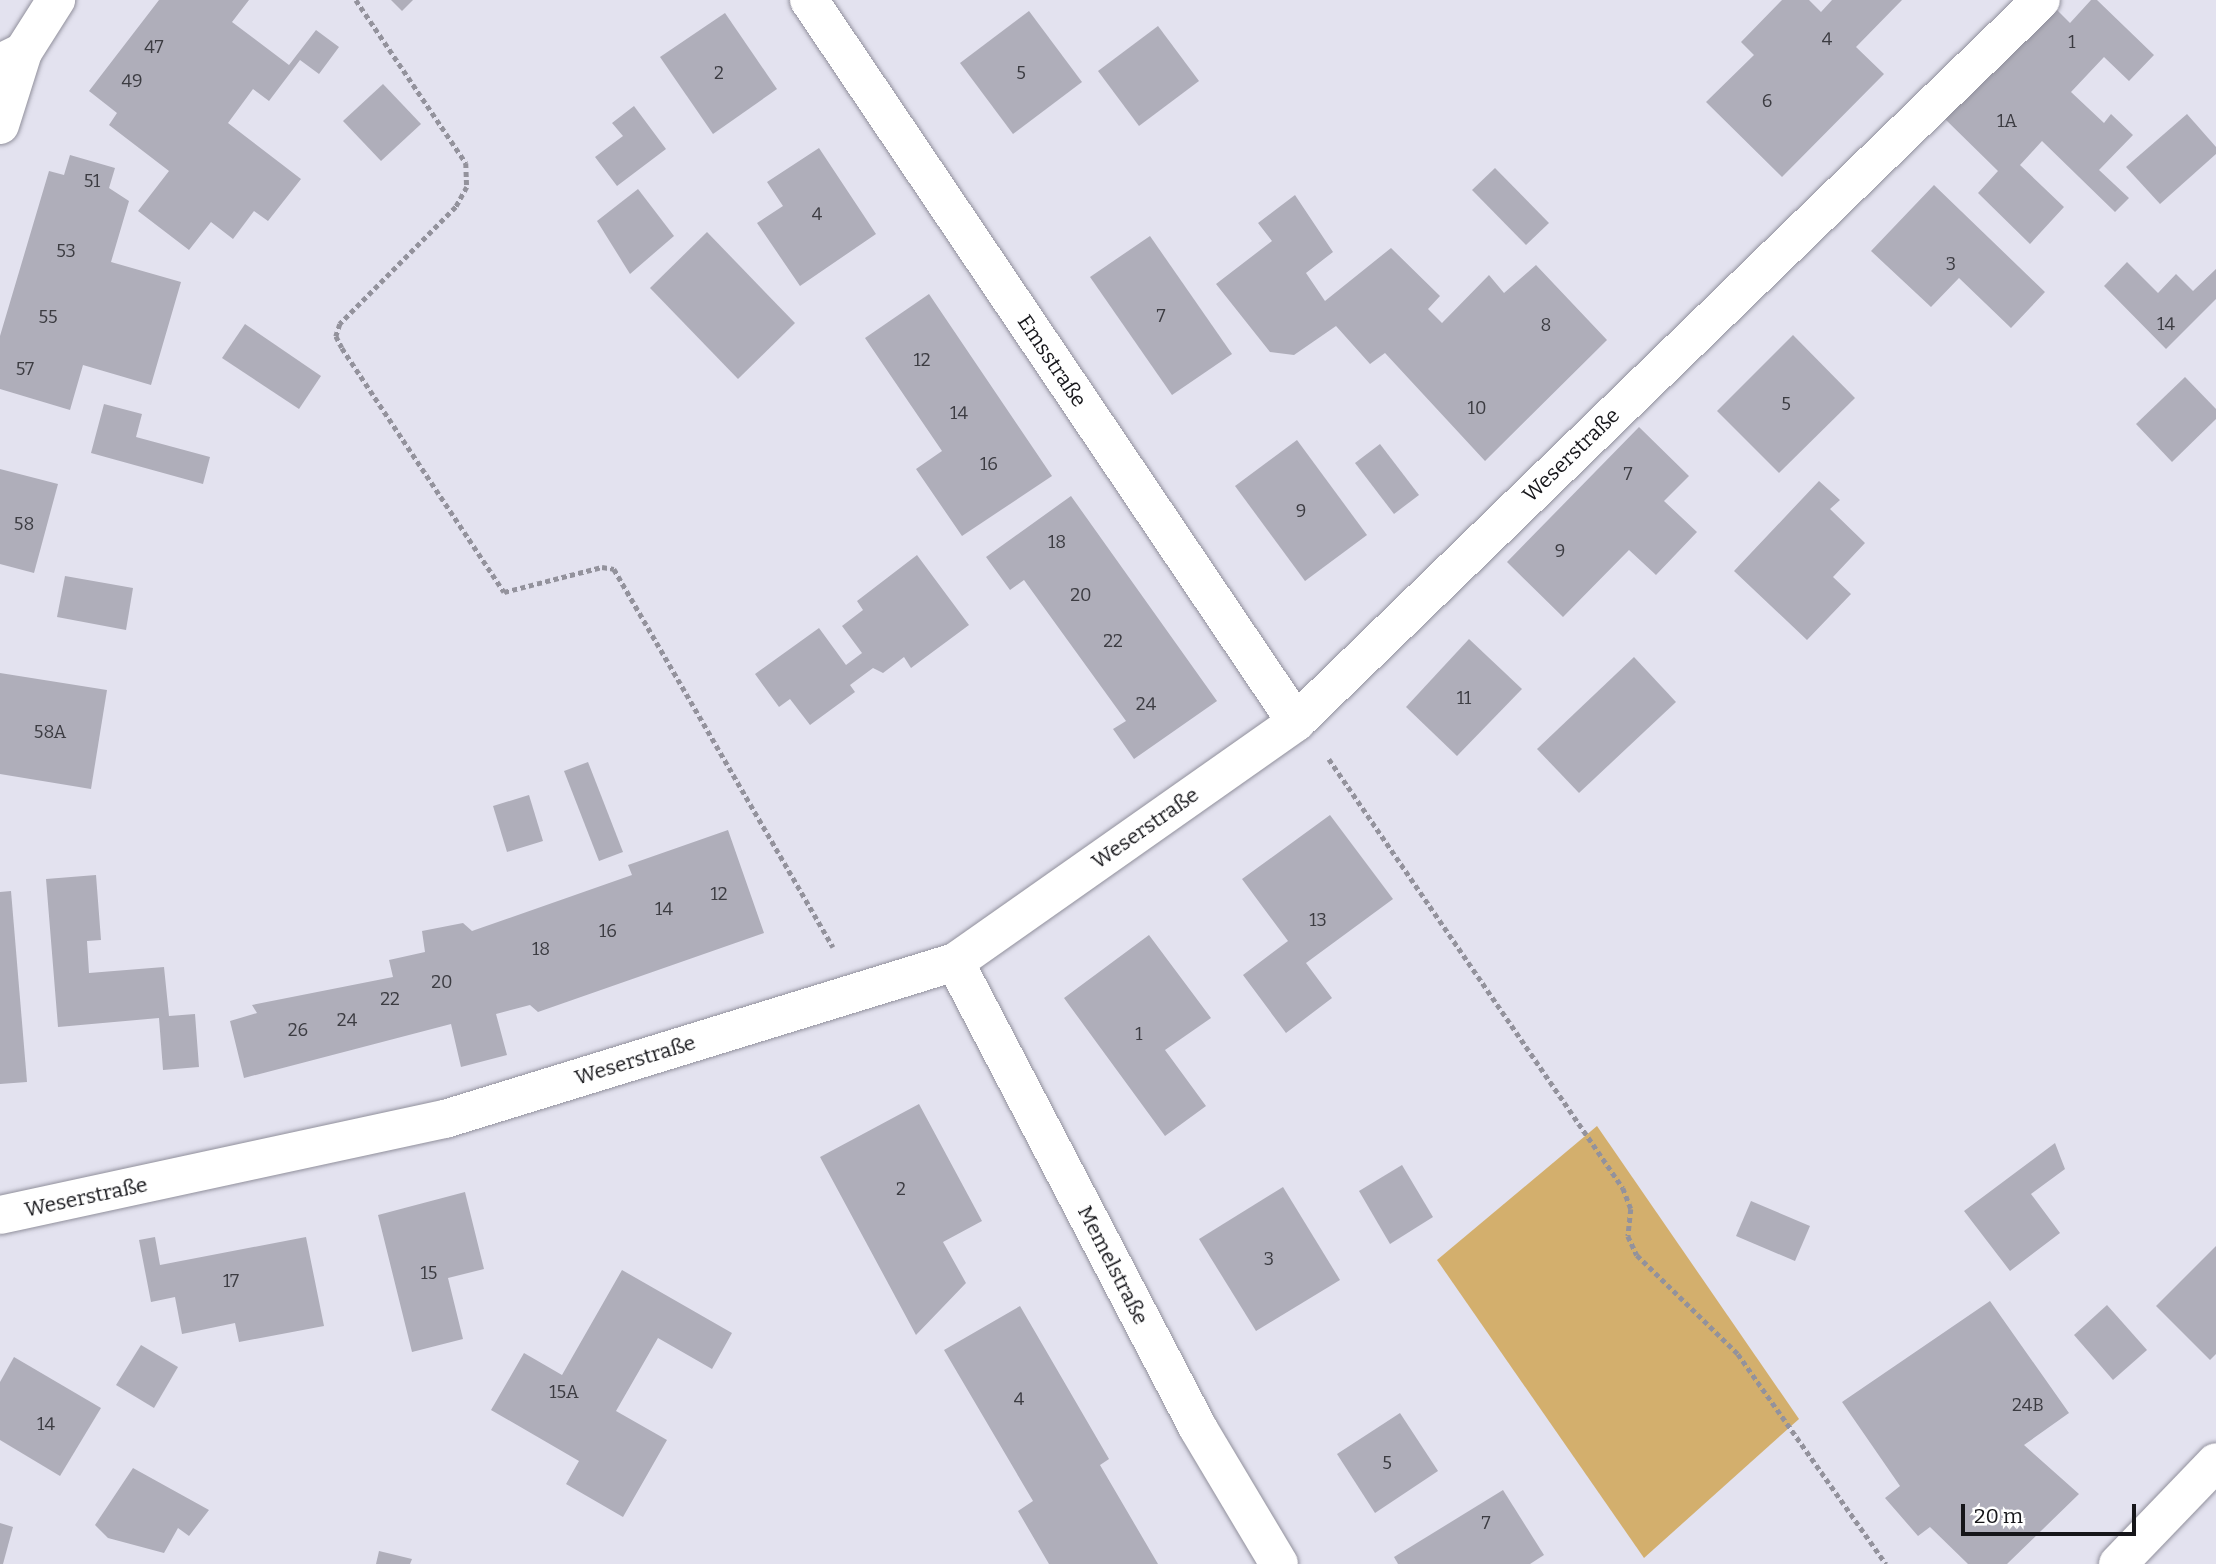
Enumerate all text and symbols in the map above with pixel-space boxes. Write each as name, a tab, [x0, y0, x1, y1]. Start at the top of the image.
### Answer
house number: 4	[1822, 28, 1832, 50]
house number: 1	[2068, 31, 2076, 53]
house number: 47	[144, 36, 164, 58]
house number: 2	[714, 62, 724, 84]
house number: 5	[1016, 62, 1026, 84]
house number: 49	[121, 70, 143, 92]
house number: 6	[1762, 90, 1772, 112]
house number: 1A	[1997, 110, 2017, 132]
house number: 51	[84, 170, 100, 192]
house number: 4	[812, 203, 822, 225]
house number: 53	[56, 240, 76, 262]
house number: 3	[1946, 253, 1956, 275]
house number: 7	[1156, 305, 1166, 327]
house number: 55	[38, 306, 58, 328]
street label: Emsstraße	[1012, 310, 1092, 412]
house number: 14	[2157, 313, 2175, 335]
house number: 8	[1541, 314, 1551, 336]
house number: 12	[913, 349, 931, 371]
house number: 57	[16, 358, 34, 380]
house number: 5	[1781, 393, 1791, 415]
house number: 10	[1468, 397, 1486, 419]
house number: 14	[950, 402, 968, 424]
street label: Weserstraße	[1517, 403, 1625, 507]
house number: 16	[980, 453, 998, 475]
house number: 7	[1623, 463, 1633, 485]
house number: 9	[1296, 500, 1306, 522]
house number: 58	[14, 513, 34, 535]
house number: 18	[1048, 531, 1066, 553]
house number: 9	[1555, 540, 1565, 562]
house number: 20	[1070, 584, 1092, 606]
house number: 22	[1103, 630, 1123, 652]
house number: 11	[1457, 687, 1471, 709]
house number: 24	[1136, 693, 1156, 715]
house number: 58A	[34, 721, 66, 743]
street label: Weserstraße	[1087, 782, 1203, 874]
house number: 12	[710, 883, 728, 905]
house number: 14	[655, 898, 673, 920]
house number: 13	[1309, 909, 1327, 931]
house number: 16	[599, 920, 617, 942]
house number: 18	[532, 938, 550, 960]
house number: 20	[431, 971, 453, 993]
house number: 22	[380, 988, 400, 1010]
house number: 24	[337, 1009, 357, 1031]
house number: 26	[288, 1019, 308, 1041]
house number: 1	[1135, 1023, 1143, 1045]
street label: Weserstraße	[572, 1030, 698, 1090]
street label: Weserstraße	[22, 1172, 150, 1222]
house number: 2	[896, 1178, 906, 1200]
street label: Memelstraße	[1072, 1201, 1154, 1329]
house number: 3	[1264, 1248, 1274, 1270]
house number: 15	[421, 1262, 437, 1284]
house number: 17	[223, 1270, 239, 1292]
house number: 15A	[549, 1381, 579, 1403]
house number: 4	[1014, 1388, 1024, 1410]
house number: 24B	[2012, 1394, 2044, 1416]
house number: 14	[37, 1413, 55, 1435]
house number: 5	[1382, 1452, 1392, 1474]
scale bar	[1964, 1490, 2139, 1534]
text: 20 m	[1974, 1503, 2023, 1529]
house number: 7	[1481, 1512, 1491, 1534]

